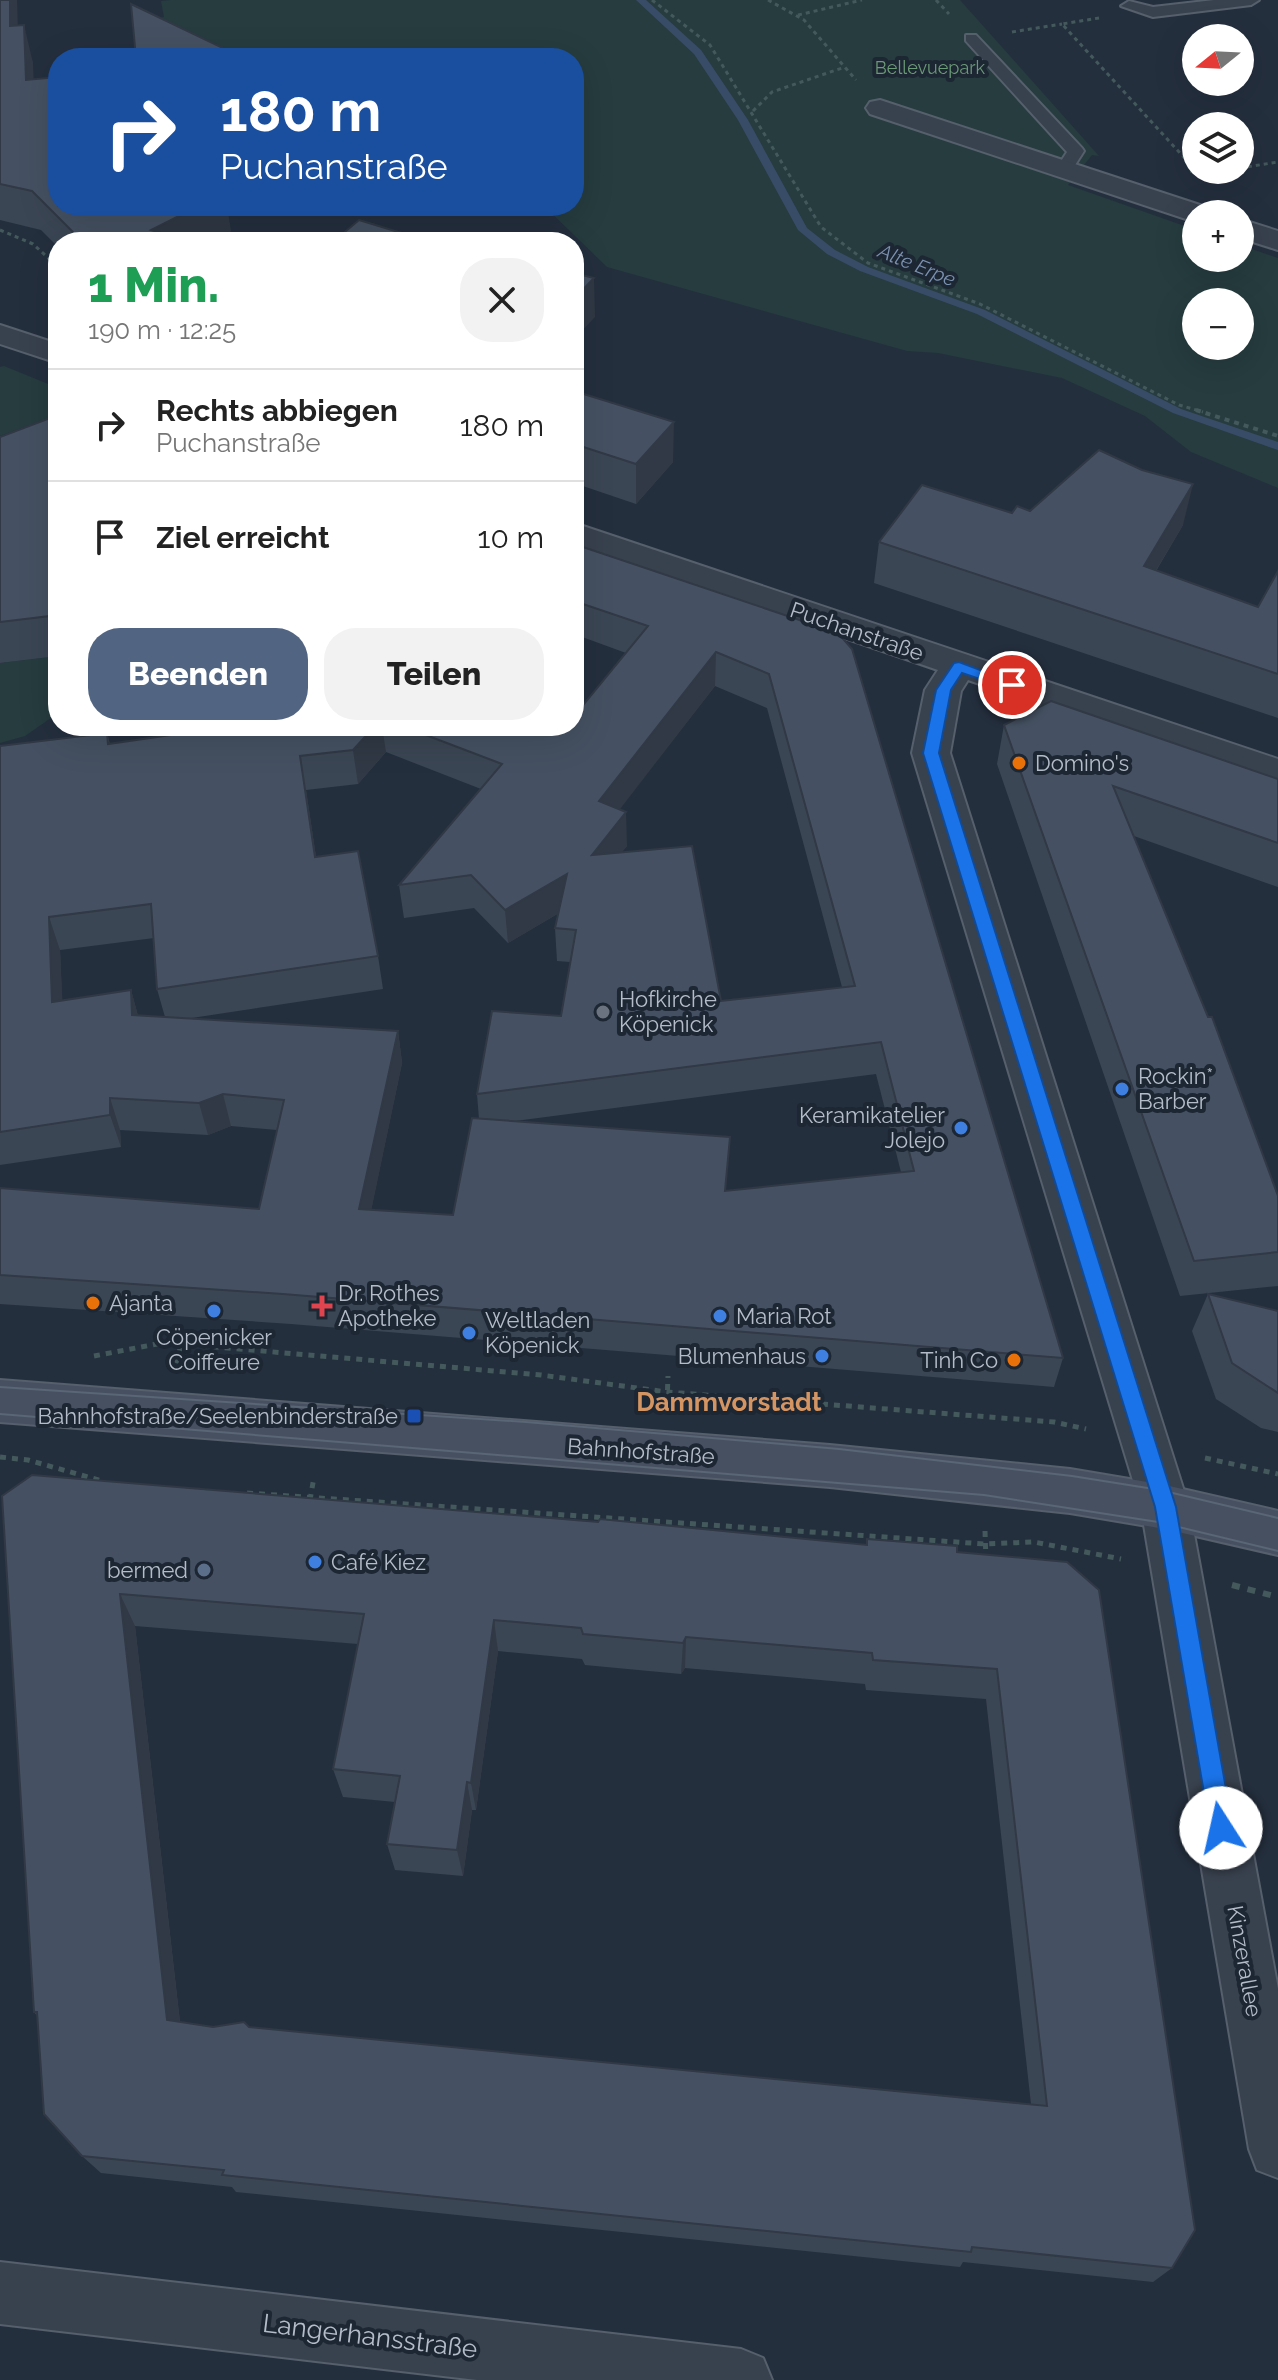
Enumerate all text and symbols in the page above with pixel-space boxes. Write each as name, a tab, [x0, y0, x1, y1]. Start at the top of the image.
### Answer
north arrow	[1182, 24, 1254, 96]
map controls	[1182, 24, 1254, 360]
park label: Bellevuepark	[875, 57, 986, 78]
text: 180 m	[220, 78, 381, 144]
icon: right	[88, 80, 192, 184]
button: layers	[1182, 112, 1254, 184]
text: Puchanstraße	[220, 145, 448, 187]
button: +	[1182, 200, 1254, 272]
water label: Alte Erpe	[874, 238, 959, 291]
text: 1 Min.	[88, 257, 219, 313]
button: close	[460, 258, 544, 342]
button: −	[1182, 288, 1254, 360]
text: 190 m · 12:25	[88, 315, 236, 345]
text: Rechts abbiegen	[156, 393, 398, 428]
icon: right	[88, 403, 132, 447]
text: 180 m	[460, 408, 544, 443]
text: Puchanstraße	[156, 428, 320, 458]
icon: arrive	[88, 515, 132, 559]
text: Ziel erreicht	[156, 520, 329, 555]
text: 10 m	[478, 520, 544, 555]
street label: Puchanstraße	[787, 596, 927, 666]
button: Beenden	[88, 628, 308, 720]
button: Teilen	[324, 628, 544, 720]
pin	[978, 651, 1046, 719]
icon: arrive	[990, 663, 1034, 707]
place label: Domino's	[1035, 750, 1129, 776]
marker: Domino's	[1010, 754, 1028, 772]
place label: Hofkirche Köpenick	[619, 986, 717, 1037]
marker: Hofkirche Köpenick	[594, 1003, 612, 1021]
place label: Rockin* Barber	[1138, 1063, 1213, 1114]
marker: Rockin* Barber	[1113, 1080, 1131, 1098]
place label: Keramikatelier Jolejo	[799, 1102, 945, 1153]
marker: Keramikatelier Jolejo	[952, 1119, 970, 1137]
place label: Dr. Rothes Apotheke	[338, 1280, 440, 1331]
place label: Ajanta	[109, 1290, 173, 1316]
marker: Ajanta	[84, 1294, 102, 1312]
marker: Dr. Rothes Apotheke	[313, 1297, 331, 1315]
marker: Cöpenicker Coiffeure	[205, 1302, 223, 1320]
place label: Maria Rot	[736, 1303, 832, 1329]
place label: Weltladen Köpenick	[485, 1307, 590, 1358]
marker: Maria Rot	[711, 1307, 729, 1325]
place label: Cöpenicker Coiffeure	[156, 1324, 272, 1375]
marker: Weltladen Köpenick	[460, 1324, 478, 1342]
place label: Blumenhaus	[678, 1343, 806, 1369]
marker: Blumenhaus	[813, 1347, 831, 1365]
place label: Tinh Co	[920, 1347, 998, 1373]
marker: Tinh Co	[1005, 1351, 1023, 1369]
district label: Dammvorstadt	[636, 1387, 822, 1417]
place label: Bahnhofstraße/Seelenbinderstraße	[38, 1403, 398, 1429]
marker: Bahnhofstraße/Seelenbinderstraße	[405, 1407, 423, 1425]
street label: Bahnhofstraße	[566, 1433, 716, 1469]
place label: Café Kiez	[331, 1549, 426, 1575]
marker: Café Kiez	[306, 1553, 324, 1571]
place label: bermed	[107, 1557, 188, 1583]
marker: bermed	[195, 1561, 213, 1579]
position arrow	[1179, 1786, 1263, 1870]
street label: Kinzerallee	[1222, 1903, 1268, 2019]
street label: Langerhansstraße	[261, 2308, 479, 2364]

